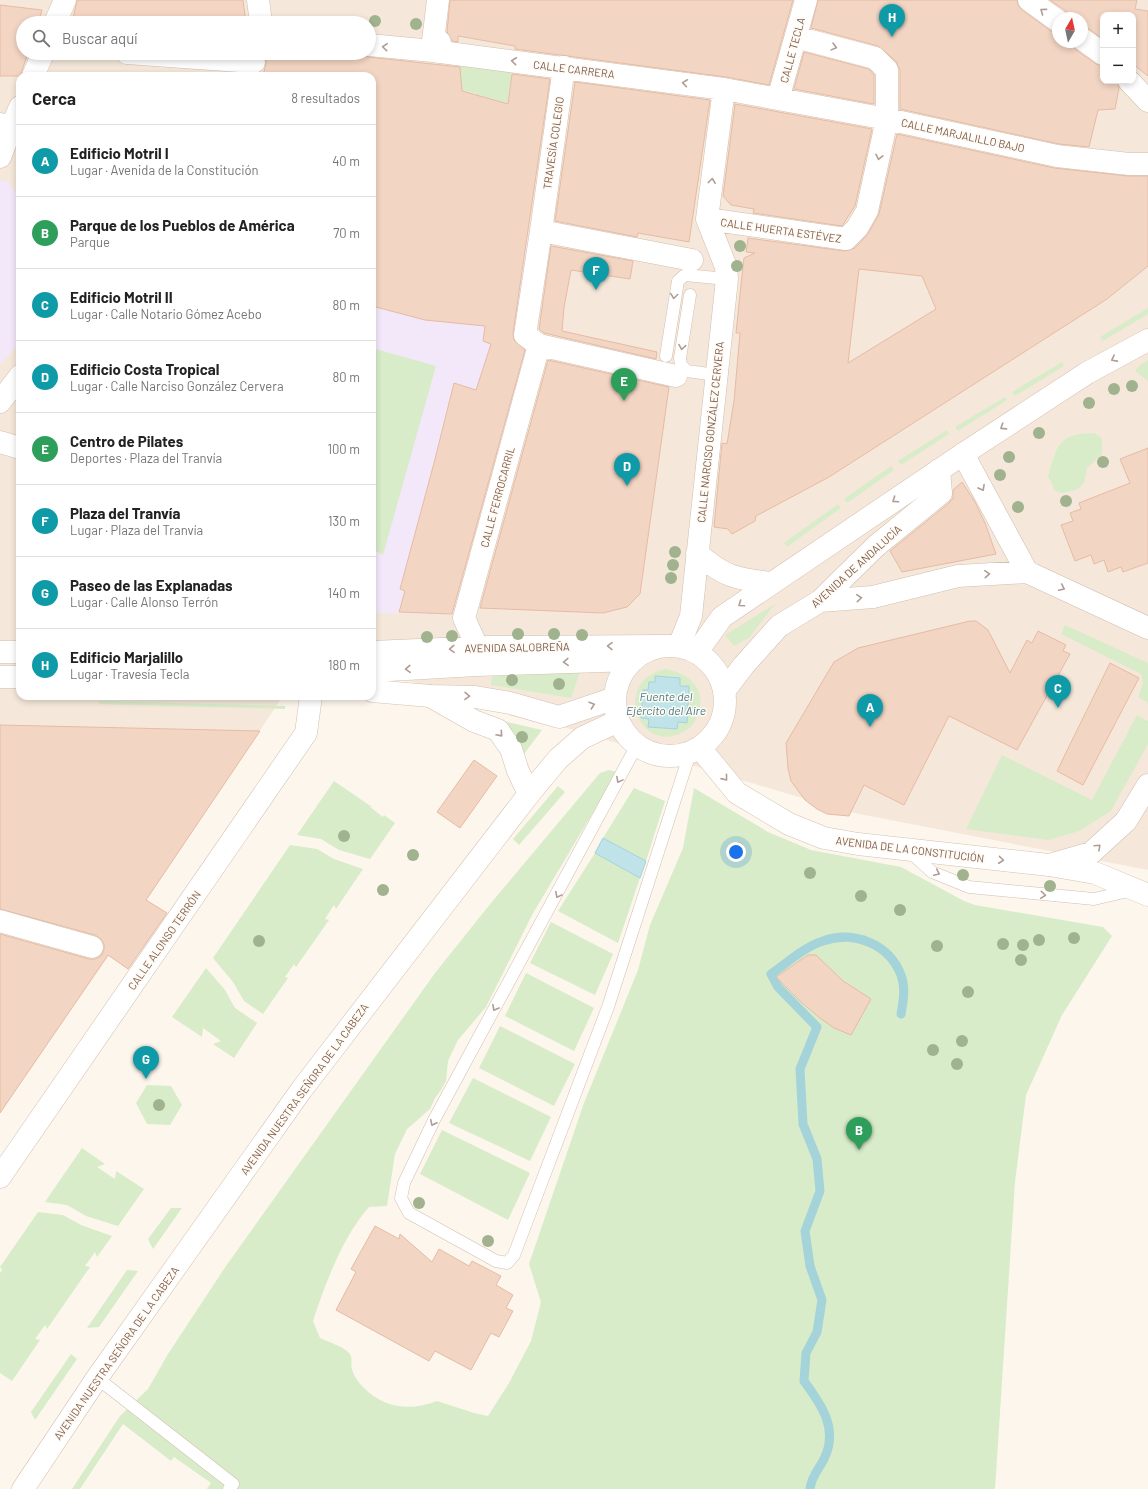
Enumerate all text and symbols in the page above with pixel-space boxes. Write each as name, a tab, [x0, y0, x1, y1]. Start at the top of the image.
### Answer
pin: H	[879, 4, 905, 37]
one-way arrow	[1041, 9, 1048, 16]
north arrow	[1052, 12, 1088, 48]
map controls	[1100, 12, 1136, 84]
button: +	[1100, 12, 1136, 48]
street label: CALLE TECLA	[777, 15, 807, 84]
search box	[16, 16, 376, 60]
icon: search	[30, 27, 52, 49]
text: Buscar aquí	[62, 29, 138, 47]
one-way arrow	[382, 42, 388, 51]
one-way arrow	[831, 43, 837, 51]
button: −	[1100, 48, 1136, 84]
one-way arrow	[511, 57, 517, 66]
street label: CALLE CARRERA	[533, 58, 616, 80]
one-way arrow	[682, 79, 688, 88]
text: Cerca	[32, 88, 76, 108]
text: 8 resultados	[291, 90, 360, 106]
street label: TRAVESÍA COLEGIO	[540, 96, 566, 190]
street label: CALLE MARJALILLO BAJO	[900, 116, 1026, 154]
text: Edificio Motril I	[70, 144, 169, 162]
text: A	[41, 153, 49, 169]
text: 40 m	[332, 153, 360, 169]
one-way arrow	[875, 154, 883, 160]
text: Lugar · Avenida de la Constitución	[70, 162, 259, 178]
one-way arrow	[707, 178, 716, 184]
street label: CALLE HUERTA ESTÉVEZ	[720, 215, 842, 245]
text: Parque de los Pueblos de América	[70, 216, 295, 234]
text: B	[41, 225, 49, 241]
text: 70 m	[333, 225, 360, 241]
text: Parque	[70, 234, 110, 250]
pin: F	[583, 257, 609, 290]
text: Edificio Motril II	[70, 288, 173, 306]
one-way arrow	[670, 293, 679, 299]
text: C	[41, 297, 49, 313]
text: 80 m	[333, 297, 360, 313]
text: Lugar · Calle Notario Gómez Acebo	[70, 306, 262, 322]
street label: CALLE NARCISO GONZÁLEZ CERVERA	[694, 340, 726, 523]
one-way arrow	[678, 344, 687, 350]
one-way arrow	[1110, 354, 1118, 361]
text: Edificio Costa Tropical	[70, 360, 219, 378]
pin: E	[611, 368, 637, 401]
text: D	[41, 369, 49, 385]
text: 80 m	[333, 369, 360, 385]
text: Lugar · Calle Narciso González Cervera	[70, 378, 284, 394]
one-way arrow	[1000, 422, 1007, 430]
text: Centro de Pilates	[70, 432, 183, 450]
text: E	[41, 441, 49, 457]
text: 100 m	[327, 441, 360, 457]
street label: CALLE FERROCARRIL	[477, 445, 517, 549]
text: Deportes · Plaza del Tranvía	[70, 450, 222, 466]
pin: D	[614, 453, 640, 486]
one-way arrow	[977, 484, 984, 491]
one-way arrow	[892, 495, 899, 502]
text: Plaza del Tranvía	[70, 504, 180, 522]
text: F	[41, 513, 49, 529]
text: 130 m	[328, 513, 360, 529]
text: Lugar · Plaza del Tranvía	[70, 522, 203, 538]
street label: AVENIDA DE ANDALUCÍA	[808, 522, 904, 610]
one-way arrow	[984, 570, 990, 579]
text: Paseo de las Explanadas	[70, 576, 233, 594]
one-way arrow	[1057, 583, 1065, 591]
text: G	[41, 585, 49, 601]
text: 140 m	[328, 585, 360, 601]
one-way arrow	[856, 593, 862, 602]
text: Lugar · Calle Alonso Terrón	[70, 594, 218, 610]
one-way arrow	[738, 599, 745, 607]
street label: AVENIDA SALOBREÑA	[464, 640, 570, 654]
one-way arrow	[607, 642, 613, 650]
one-way arrow	[449, 644, 455, 653]
text: Edificio Marjalillo	[70, 648, 183, 666]
text: H	[41, 657, 49, 673]
text: 180 m	[328, 657, 360, 673]
one-way arrow	[563, 658, 569, 666]
one-way arrow	[405, 664, 411, 673]
text: Lugar · Travesía Tecla	[70, 666, 189, 682]
pin: C	[1045, 675, 1071, 708]
water label: Fuente del Ejército del Aire	[626, 689, 706, 717]
one-way arrow	[464, 692, 470, 701]
pin: A	[857, 694, 883, 727]
one-way arrow	[589, 702, 596, 710]
one-way arrow	[495, 729, 502, 737]
one-way arrow	[720, 773, 727, 780]
one-way arrow	[617, 776, 624, 783]
street label: AVENIDA DE LA CONSTITUCIÓN	[835, 833, 985, 865]
your location	[726, 842, 746, 862]
one-way arrow	[1093, 845, 1100, 852]
one-way arrow	[998, 855, 1004, 864]
one-way arrow	[933, 868, 941, 876]
street label: CALLE ALONSO TERRÓN	[125, 888, 203, 992]
one-way arrow	[555, 890, 563, 898]
one-way arrow	[1040, 890, 1046, 899]
street label: AVENIDA NUESTRA SEÑORA DE LA CABEZA	[237, 1000, 371, 1177]
one-way arrow	[492, 1004, 499, 1011]
pin: G	[133, 1046, 159, 1079]
pin: B	[846, 1117, 872, 1150]
one-way arrow	[430, 1118, 438, 1126]
street label: AVENIDA NUESTRA SEÑORA DE LA CABEZA	[51, 1264, 181, 1442]

